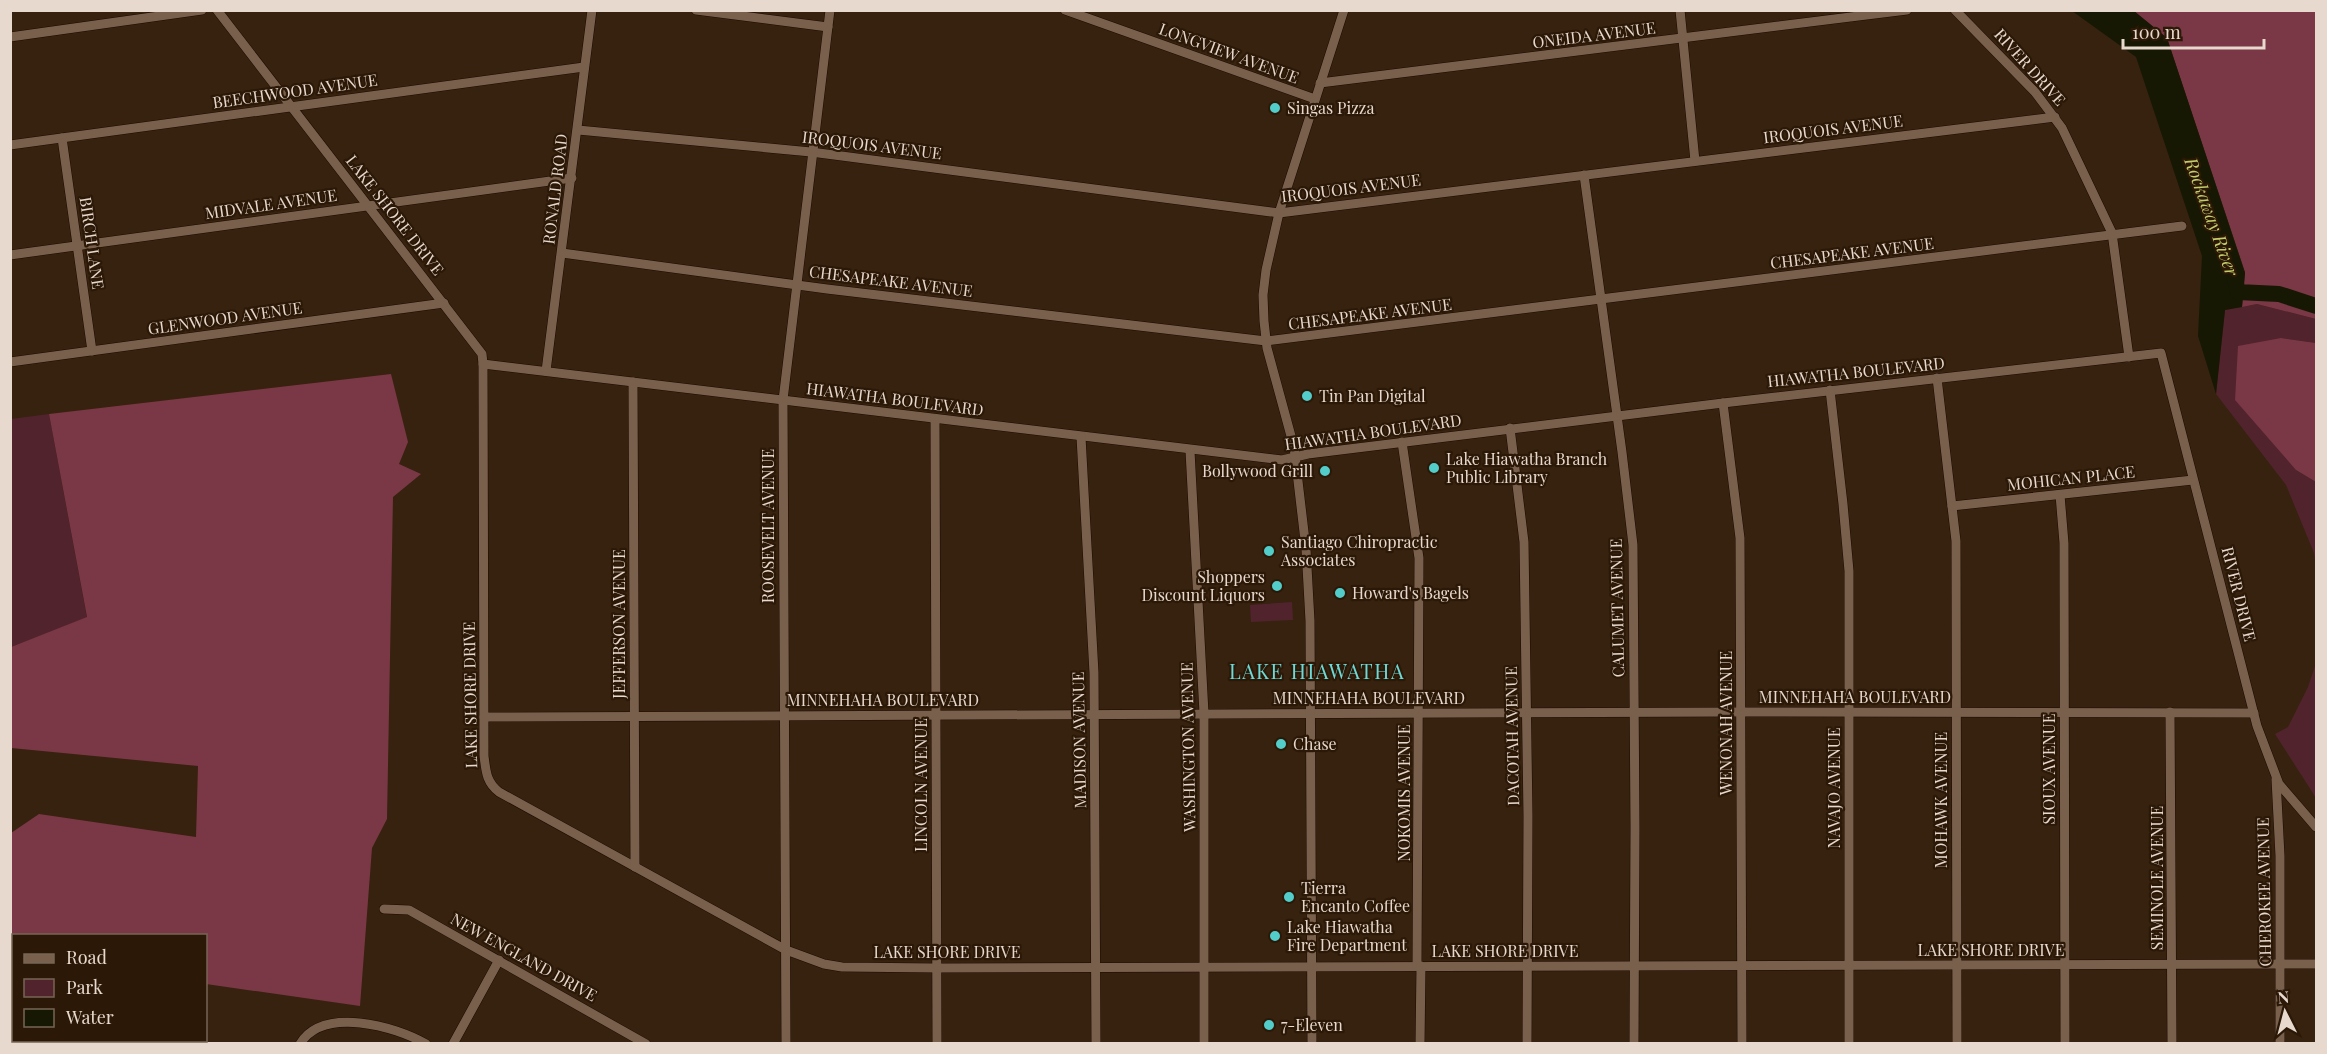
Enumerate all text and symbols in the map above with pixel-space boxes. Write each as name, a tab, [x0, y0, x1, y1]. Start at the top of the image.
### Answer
scale bar	[2123, 12, 2264, 50]
street label: LONGVIEW AVENUE	[1156, 17, 1302, 88]
street label: ONEIDA AVENUE	[1531, 17, 1657, 52]
text: 100 m	[2132, 20, 2181, 44]
street label: RIVER DRIVE	[1990, 24, 2071, 110]
street label: BEECHWOOD AVENUE	[211, 69, 379, 112]
place label: Singas Pizza	[1287, 97, 1374, 118]
marker: Singas Pizza	[1268, 101, 1282, 115]
street label: IROQUOIS AVENUE	[1762, 110, 1904, 147]
street label: IROQUOIS AVENUE	[801, 126, 943, 163]
street label: RONALD ROAD	[537, 132, 572, 245]
street label: LAKE SHORE DRIVE	[342, 150, 449, 279]
water label: Rockaway River	[2179, 153, 2245, 281]
street label: IROQUOIS AVENUE	[1280, 169, 1422, 206]
street label: MIDVALE AVENUE	[204, 184, 338, 223]
street label: BIRCH LANE	[76, 195, 109, 290]
street label: CHESAPEAKE AVENUE	[1769, 232, 1935, 273]
street label: CHESAPEAKE AVENUE	[808, 260, 974, 301]
street label: CHESAPEAKE AVENUE	[1287, 293, 1453, 334]
street label: GLENWOOD AVENUE	[146, 296, 303, 339]
street label: HIAWATHA BOULEVARD	[1766, 352, 1946, 391]
street label: HIAWATHA BOULEVARD	[805, 377, 985, 420]
place label: Tin Pan Digital	[1319, 385, 1426, 406]
marker: Tin Pan Digital	[1300, 389, 1314, 403]
street label: HIAWATHA BOULEVARD	[1283, 409, 1463, 454]
place label: Lake Hiawatha Branch Public Library	[1446, 448, 1608, 487]
street label: ROOSEVELT AVENUE	[757, 449, 778, 603]
place label: Bollywood Grill	[1202, 460, 1313, 481]
street label: MOHICAN PLACE	[2006, 460, 2136, 495]
marker: Lake Hiawatha Branch Public Library	[1427, 461, 1441, 475]
marker: Bollywood Grill	[1318, 464, 1332, 478]
place label: Santiago Chiropractic Associates	[1280, 531, 1438, 570]
street label: CALUMET AVENUE	[1605, 538, 1628, 678]
marker: Santiago Chiropractic Associates	[1262, 544, 1276, 558]
street label: RIVER DRIVE	[2218, 544, 2261, 643]
street label: JEFFERSON AVENUE	[608, 549, 629, 700]
place label: Shoppers Discount Liquors	[1141, 566, 1265, 605]
marker: Shoppers Discount Liquors	[1270, 579, 1284, 593]
place label: Howard's Bagels	[1352, 582, 1469, 603]
marker: Howard's Bagels	[1333, 586, 1347, 600]
street label: LAKE SHORE DRIVE	[458, 621, 481, 769]
street label: WENONAH AVENUE	[1715, 651, 1736, 796]
district label: LAKE HIAWATHA	[1229, 657, 1405, 684]
street label: WASHINGTON AVENUE	[1176, 662, 1199, 833]
street label: DACOTAH AVENUE	[1500, 666, 1523, 806]
street label: MADISON AVENUE	[1067, 671, 1090, 809]
street label: MINNEHAHA BOULEVARD	[1759, 686, 1951, 707]
street label: MINNEHAHA BOULEVARD	[1273, 687, 1465, 708]
street label: MINNEHAHA BOULEVARD	[787, 689, 979, 710]
street label: SIOUX AVENUE	[2038, 713, 2059, 825]
street label: LINCOLN AVENUE	[910, 718, 931, 852]
street label: NOKOMIS AVENUE	[1393, 725, 1414, 861]
street label: NAVAJO AVENUE	[1823, 727, 1844, 849]
street label: MOHAWK AVENUE	[1930, 732, 1951, 868]
place label: Chase	[1293, 733, 1337, 754]
marker: Chase	[1274, 737, 1288, 751]
street label: SEMINOLE AVENUE	[2146, 806, 2167, 950]
street label: CHEROKEE AVENUE	[2252, 817, 2275, 967]
place label: Tierra Encanto Coffee	[1301, 877, 1410, 916]
marker: Tierra Encanto Coffee	[1282, 890, 1296, 904]
street label: NEW ENGLAND DRIVE	[447, 908, 601, 1006]
place label: Lake Hiawatha Fire Department	[1287, 916, 1407, 955]
marker: Lake Hiawatha Fire Department	[1268, 929, 1282, 943]
legend	[12, 934, 207, 1042]
street label: LAKE SHORE DRIVE	[1918, 939, 2064, 960]
street label: LAKE SHORE DRIVE	[1432, 940, 1578, 961]
street label: LAKE SHORE DRIVE	[874, 941, 1020, 962]
text: Road	[66, 945, 107, 969]
text: Park	[66, 975, 103, 999]
north arrow	[2255, 982, 2315, 1042]
text: N	[2277, 985, 2291, 1008]
text: Water	[65, 1005, 114, 1029]
place label: 7-Eleven	[1281, 1014, 1343, 1035]
marker: 7-Eleven	[1262, 1018, 1276, 1032]

